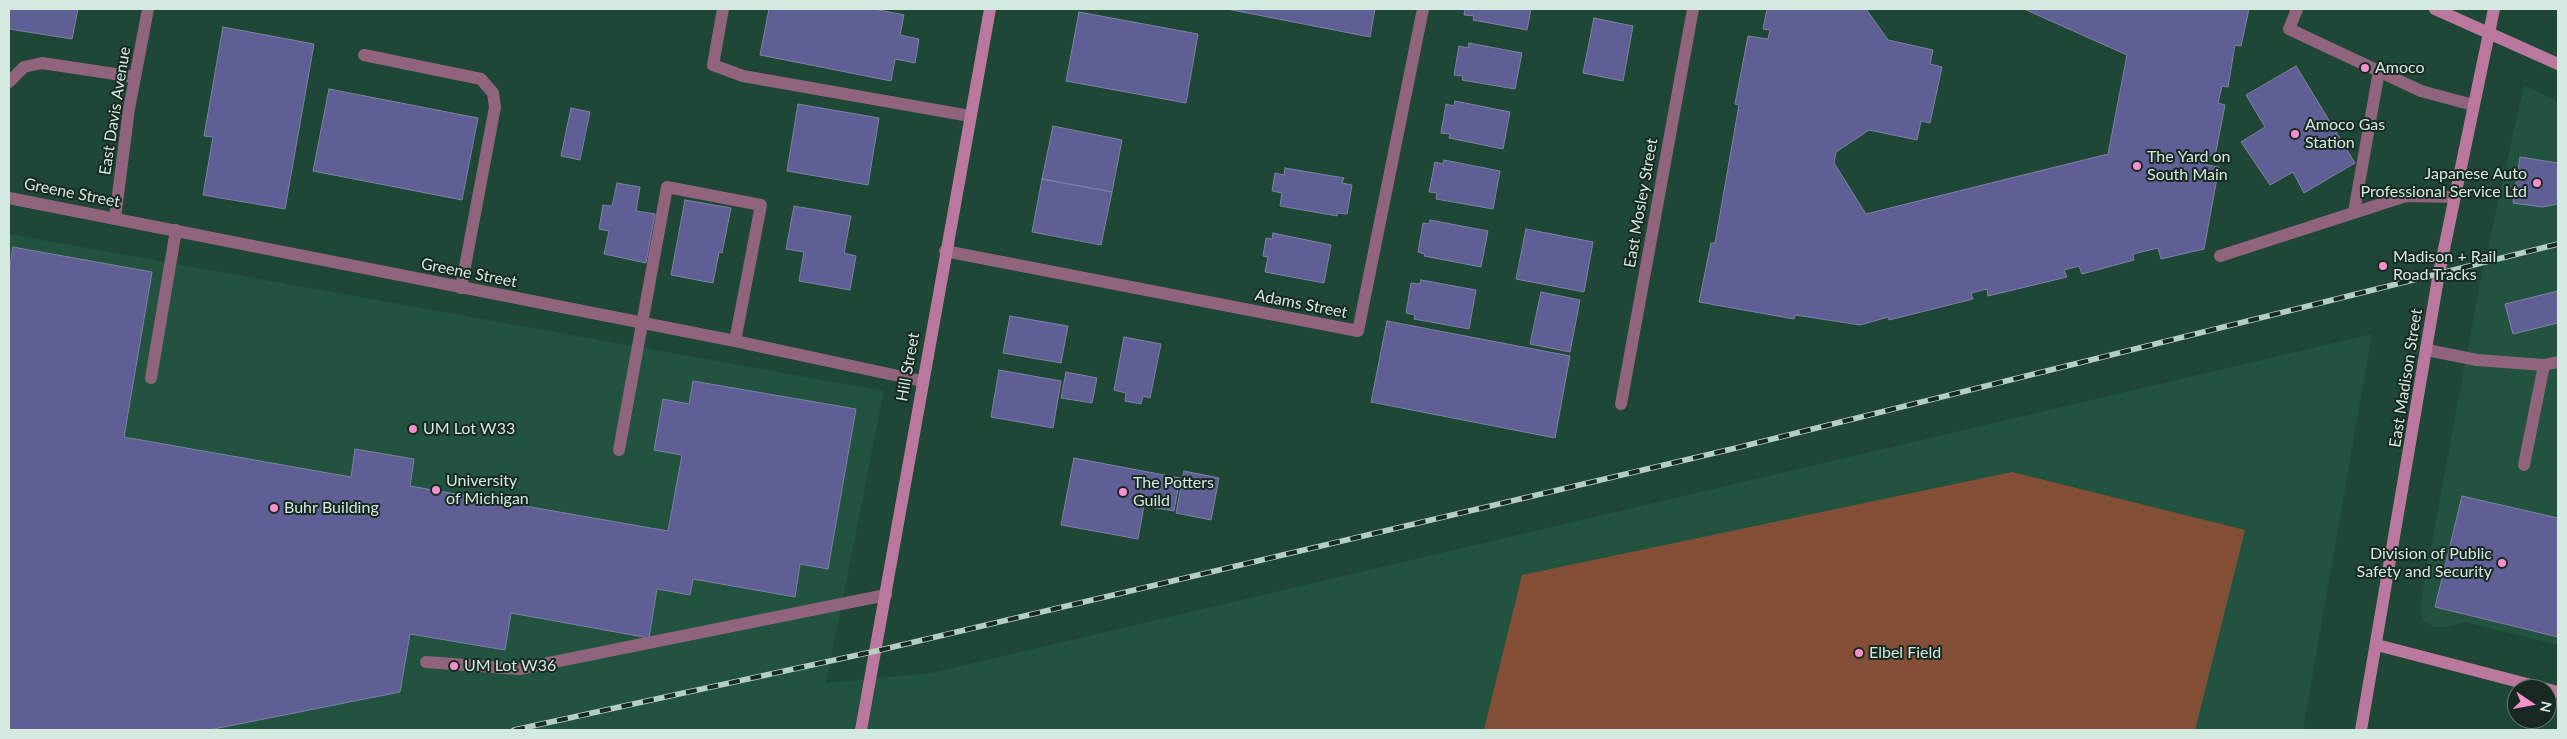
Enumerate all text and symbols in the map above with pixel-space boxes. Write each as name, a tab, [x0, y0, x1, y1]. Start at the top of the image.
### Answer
street label: East Davis Avenue	[95, 45, 135, 177]
place label: Amoco	[2375, 58, 2425, 78]
marker: Amoco	[2359, 62, 2371, 74]
place label: Amoco Gas Station	[2305, 115, 2385, 153]
marker: Amoco Gas Station	[2289, 128, 2301, 140]
street label: East Mosley Street	[1620, 137, 1662, 269]
place label: The Yard on South Main	[2147, 147, 2231, 185]
marker: The Yard on South Main	[2131, 160, 2143, 172]
place label: Japanese Auto Professional Service Ltd	[2361, 164, 2527, 202]
street label: Greene Street	[22, 174, 122, 212]
marker: Japanese Auto Professional Service Ltd	[2531, 177, 2543, 189]
place label: Madison + Rail Road Tracks	[2393, 247, 2496, 285]
street label: Greene Street	[419, 254, 519, 292]
marker: Madison + Rail Road Tracks	[2377, 260, 2389, 272]
street label: Adams Street	[1253, 286, 1349, 322]
street label: East Madison Street	[2386, 307, 2426, 449]
street label: Hill Street	[892, 331, 924, 403]
place label: UM Lot W33	[423, 419, 515, 439]
marker: UM Lot W33	[407, 423, 419, 435]
place label: University of Michigan	[446, 471, 529, 509]
place label: The Potters Guild	[1133, 473, 1214, 511]
marker: University of Michigan	[430, 484, 442, 496]
marker: The Potters Guild	[1117, 486, 1129, 498]
place label: Buhr Building	[284, 498, 379, 518]
marker: Buhr Building	[268, 502, 280, 514]
place label: Division of Public Safety and Security	[2357, 544, 2492, 582]
marker: Division of Public Safety and Security	[2496, 557, 2508, 569]
place label: Elbel Field	[1869, 643, 1941, 663]
marker: Elbel Field	[1853, 647, 1865, 659]
place label: UM Lot W36	[464, 656, 556, 676]
marker: UM Lot W36	[448, 660, 460, 672]
north arrow	[2507, 679, 2557, 729]
text: N	[2537, 700, 2556, 714]

